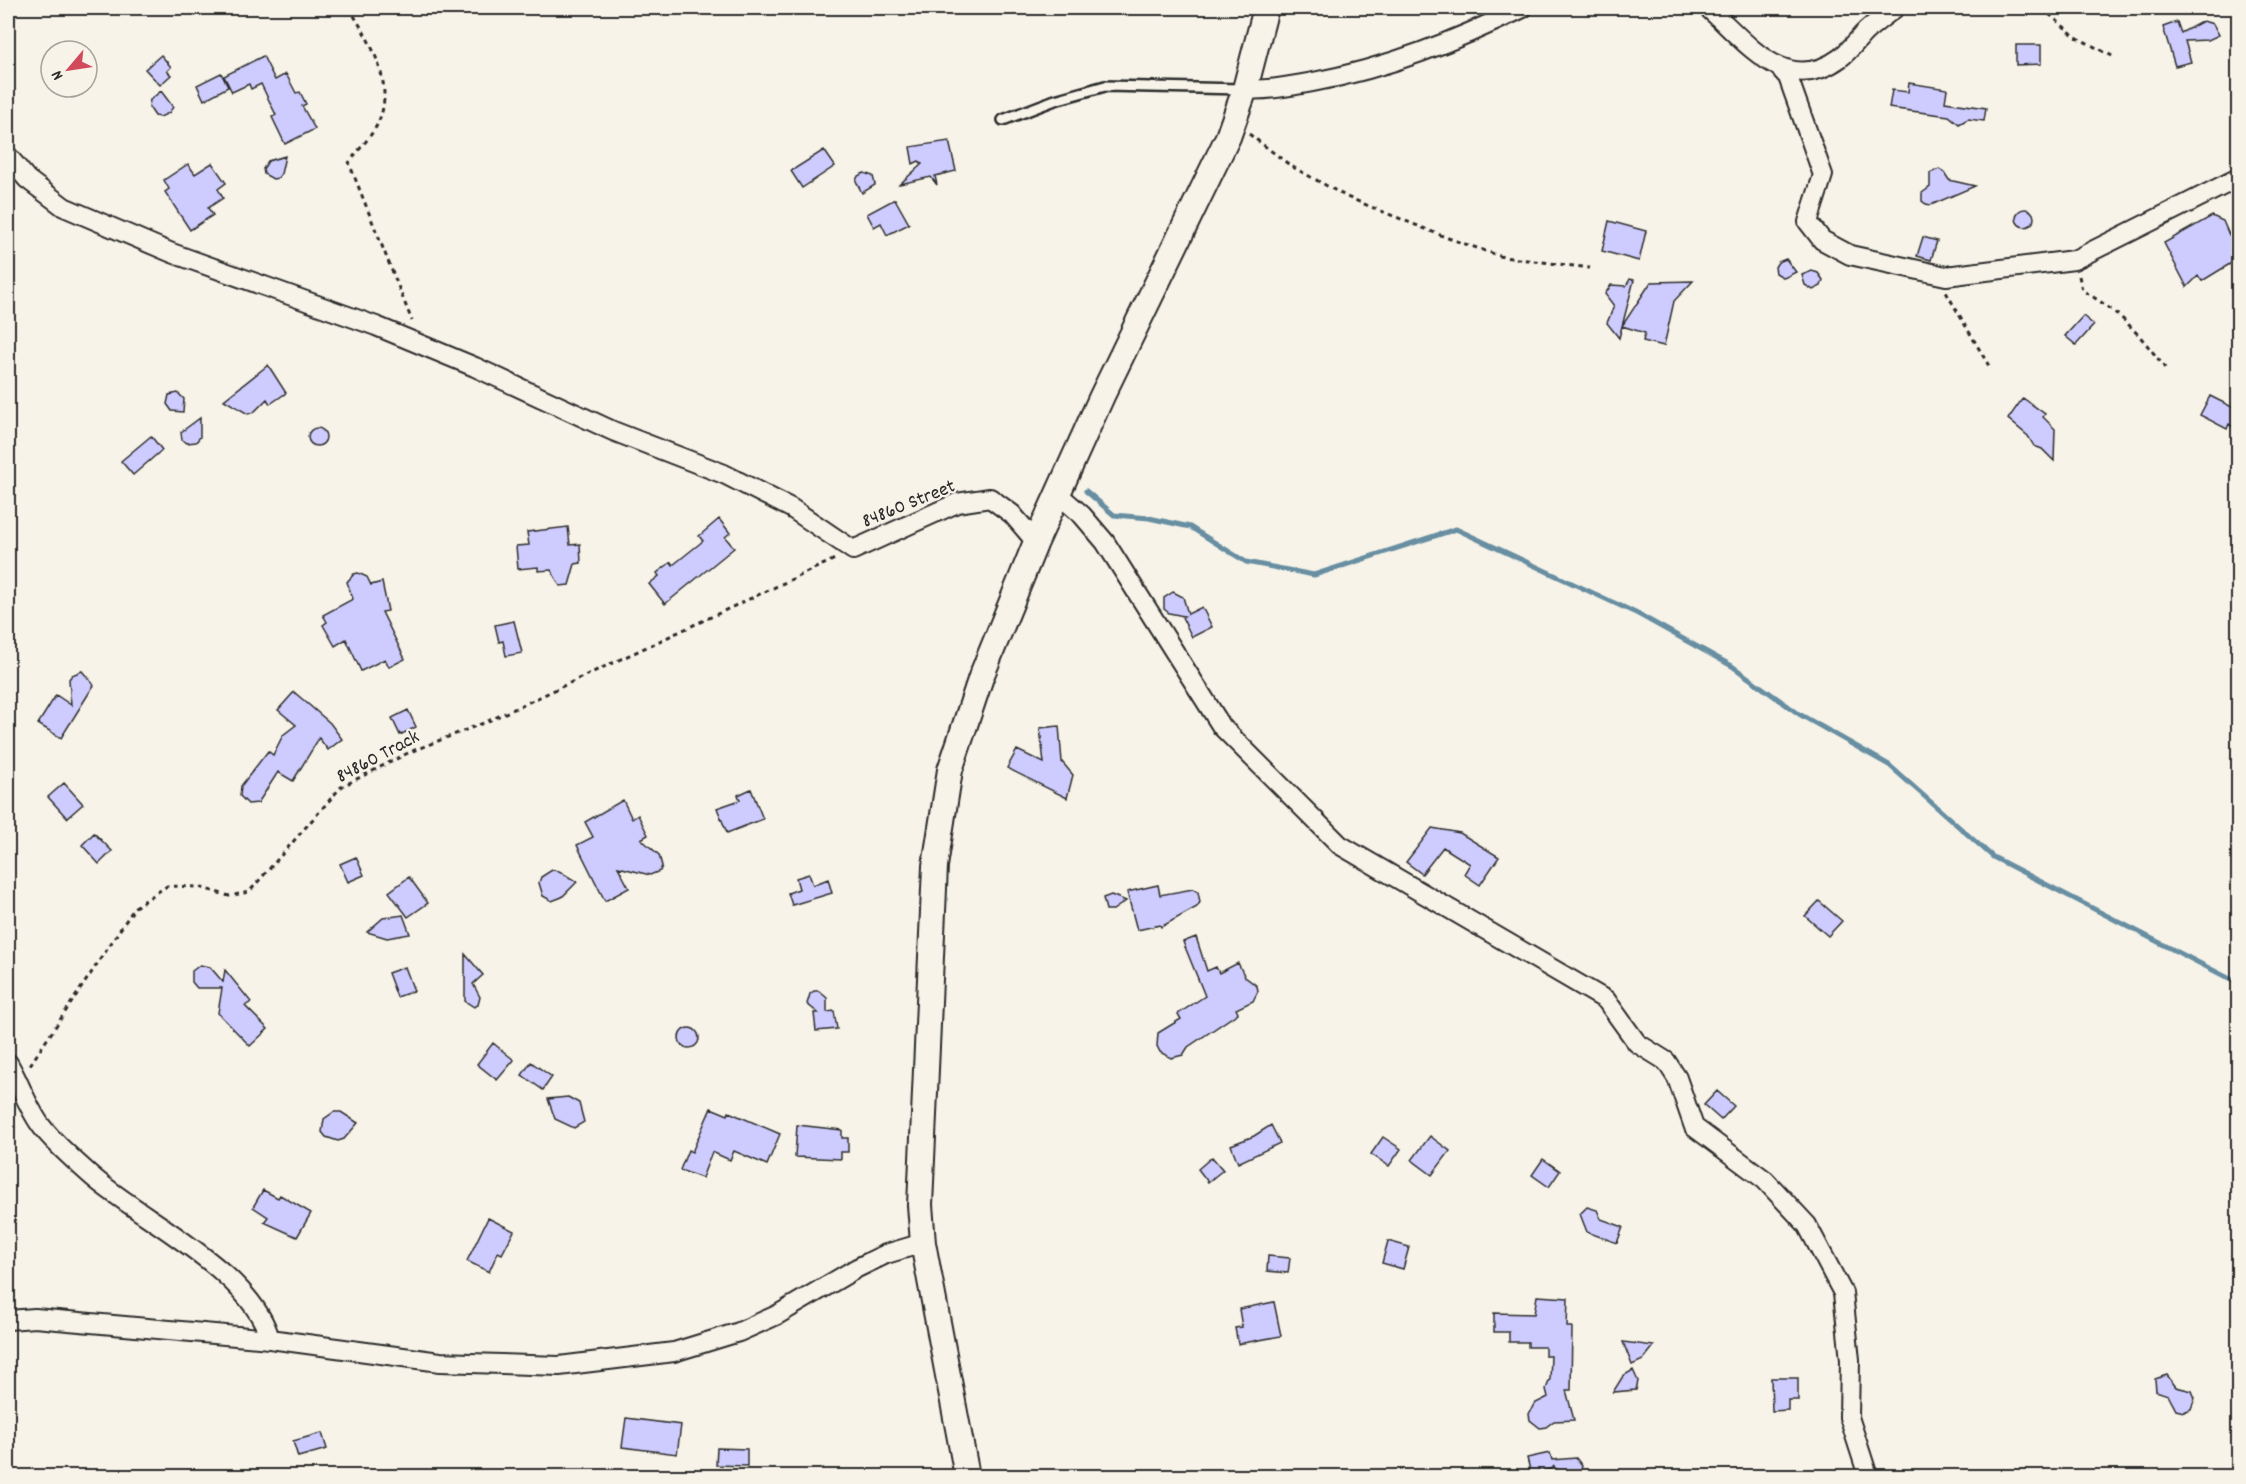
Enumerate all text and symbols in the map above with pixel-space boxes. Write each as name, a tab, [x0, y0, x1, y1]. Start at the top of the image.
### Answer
north arrow	[39, 39, 99, 99]
text: N	[46, 66, 70, 84]
street label: 84860 Street	[858, 473, 960, 536]
street label: 84860 Track	[332, 724, 425, 791]

